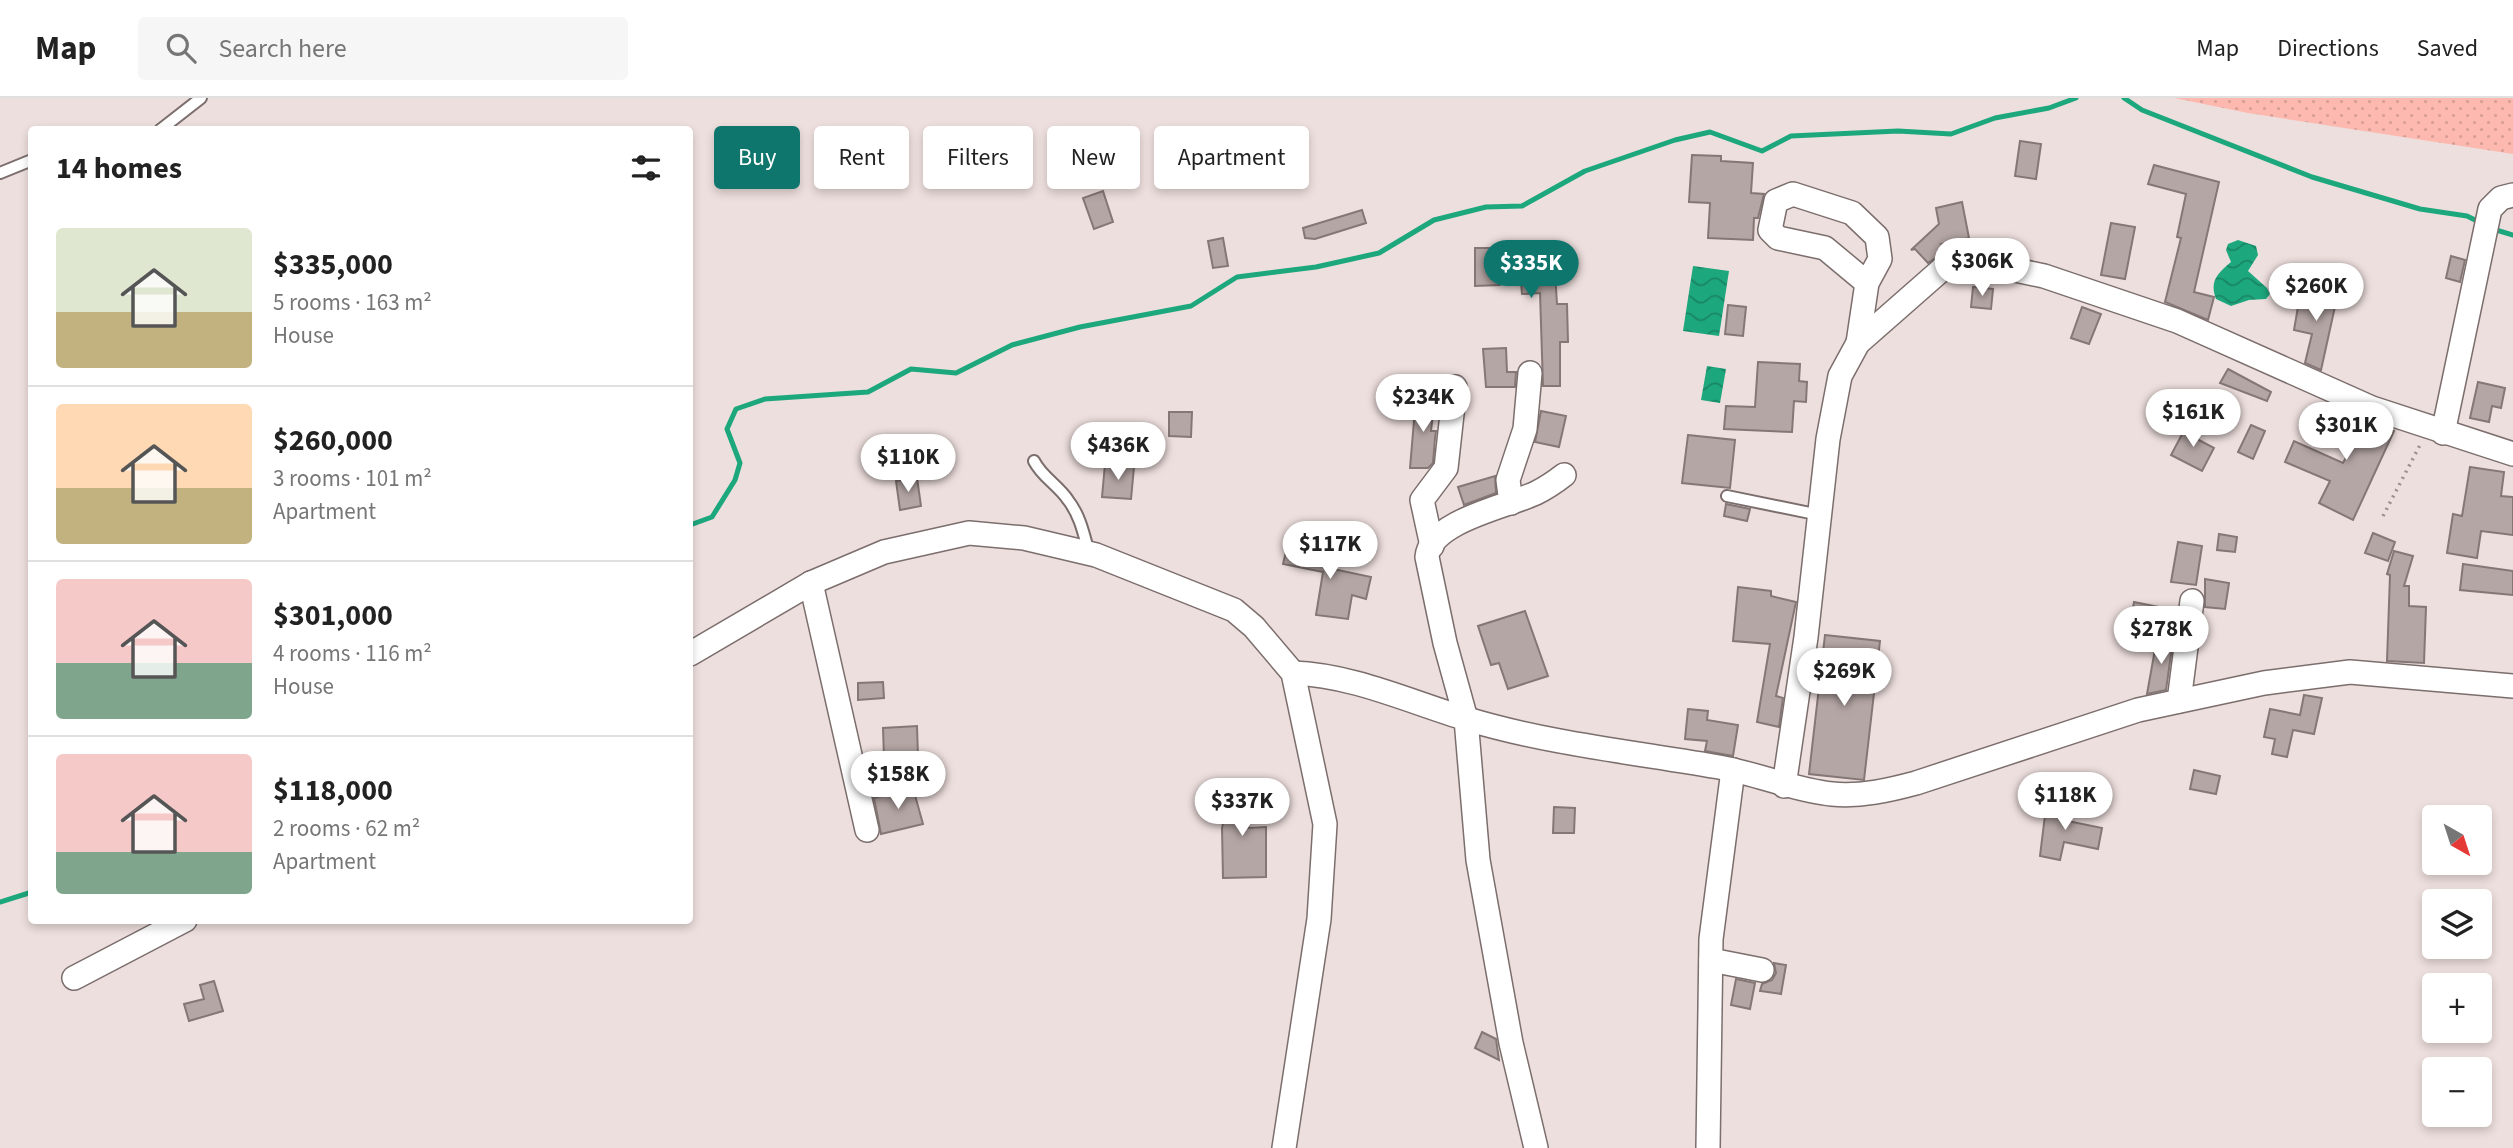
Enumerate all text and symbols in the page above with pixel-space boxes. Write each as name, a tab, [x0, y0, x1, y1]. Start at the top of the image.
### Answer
search box	[138, 17, 628, 80]
text: Map	[35, 25, 96, 72]
icon: search	[162, 29, 200, 67]
text: Search here	[218, 30, 347, 67]
text: Map	[2196, 31, 2239, 66]
text: Directions	[2277, 31, 2379, 66]
text: Saved	[2417, 31, 2478, 66]
chip: Buy	[714, 126, 800, 189]
chip: Rent	[814, 126, 909, 189]
chip: Filters	[923, 126, 1033, 189]
chip: New	[1047, 126, 1140, 189]
chip: Apartment	[1154, 126, 1309, 189]
text: 14 homes	[56, 147, 182, 190]
icon: filters	[627, 149, 665, 187]
pin: $306K	[1933, 238, 2031, 298]
pin: $335K	[1482, 240, 1580, 300]
text: $335,000	[273, 243, 393, 286]
text: $306K	[1951, 244, 2013, 277]
text: $335K	[1500, 246, 1562, 279]
icon: home	[112, 256, 196, 340]
pin: $260K	[2267, 264, 2365, 323]
text: $260K	[2285, 269, 2347, 302]
text: 5 rooms · 163 m²	[273, 286, 432, 319]
text: House	[273, 319, 334, 352]
pin: $234K	[1374, 374, 1472, 434]
text: $234K	[1392, 380, 1454, 413]
pin: $161K	[2144, 390, 2242, 449]
text: $161K	[2162, 395, 2224, 428]
pin: $301K	[2297, 402, 2395, 462]
text: $301K	[2315, 408, 2377, 441]
text: $260,000	[273, 419, 393, 462]
pin: $436K	[1069, 422, 1167, 482]
text: $436K	[1087, 428, 1149, 461]
icon: home	[112, 432, 196, 516]
pin: $110K	[859, 434, 957, 494]
text: $110K	[877, 440, 939, 473]
text: 3 rooms · 101 m²	[273, 462, 432, 495]
text: Apartment	[273, 495, 376, 528]
pin: $117K	[1281, 522, 1379, 581]
text: $117K	[1299, 527, 1361, 560]
text: $301,000	[273, 594, 393, 637]
pin: $278K	[2112, 606, 2210, 666]
icon: home	[112, 607, 196, 691]
text: $278K	[2130, 612, 2192, 645]
text: 4 rooms · 116 m²	[273, 637, 432, 670]
pin: $269K	[1795, 648, 1893, 708]
text: $269K	[1813, 654, 1875, 687]
text: House	[273, 670, 334, 703]
pin: $158K	[849, 752, 947, 811]
text: $158K	[867, 757, 929, 790]
text: $118,000	[273, 769, 393, 812]
pin: $118K	[2016, 772, 2114, 832]
pin: $337K	[1193, 778, 1291, 838]
text: $118K	[2034, 778, 2096, 811]
icon: home	[112, 782, 196, 866]
text: $337K	[1211, 784, 1273, 817]
north arrow	[2422, 805, 2492, 875]
map controls	[2422, 805, 2492, 1127]
text: 2 rooms · 62 m²	[273, 812, 420, 845]
text: Apartment	[273, 845, 376, 878]
button: layers	[2422, 889, 2492, 959]
button: +	[2422, 973, 2492, 1043]
button: −	[2422, 1057, 2492, 1127]

